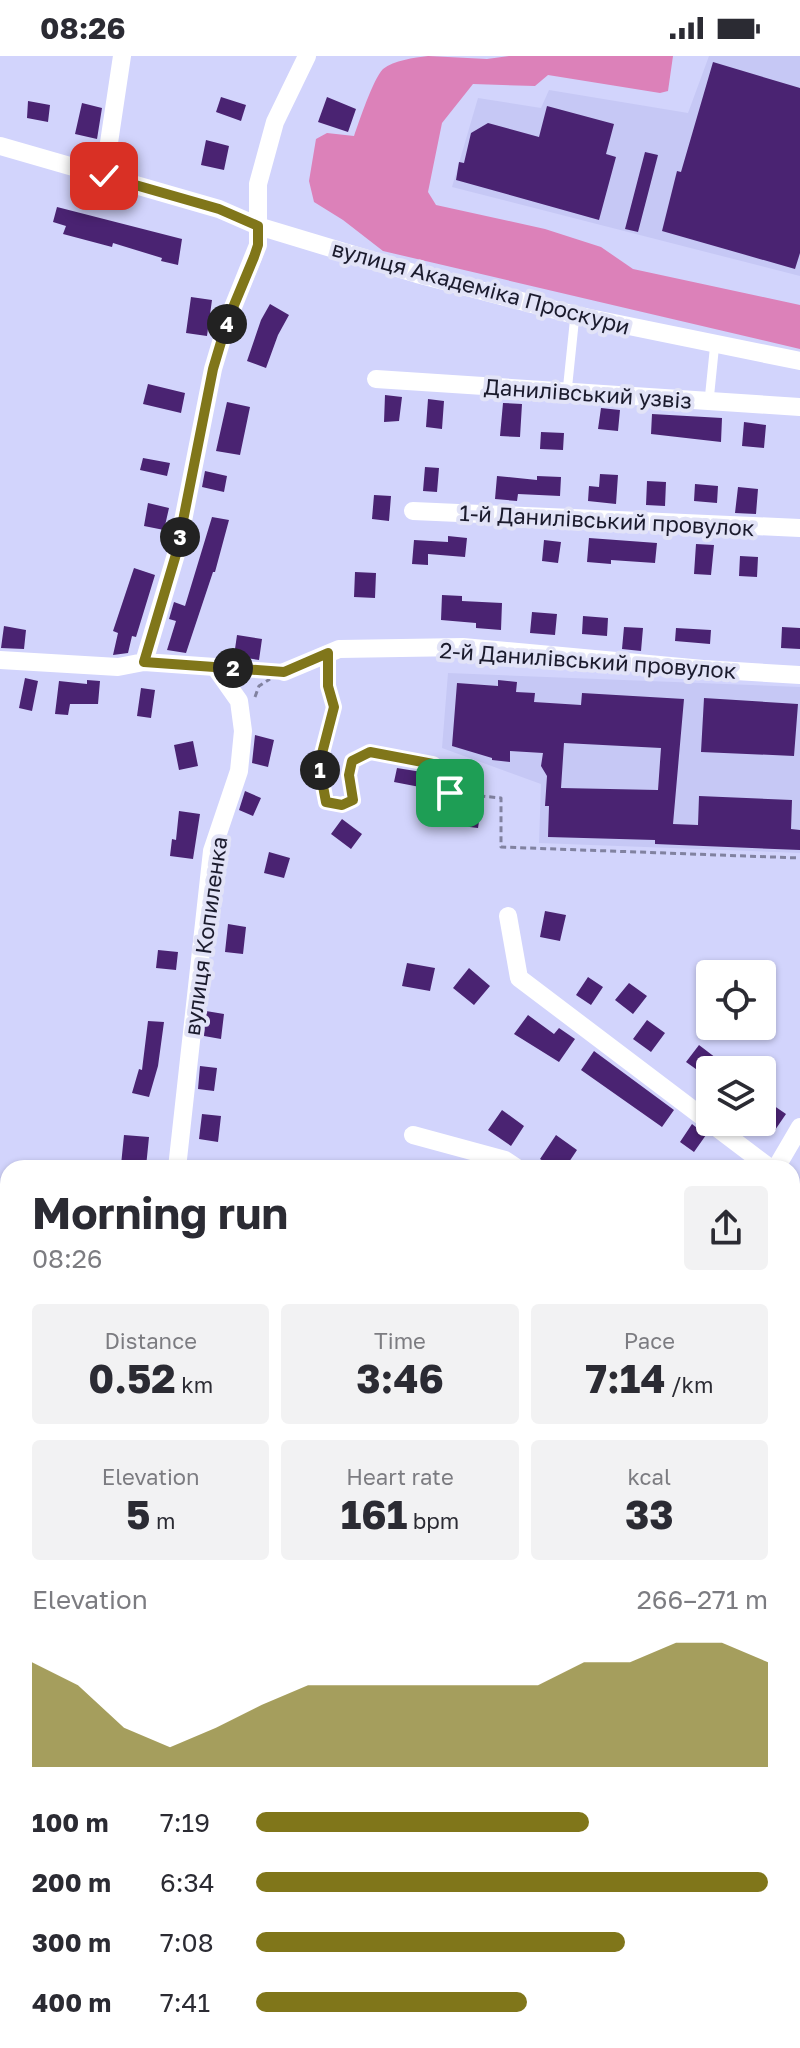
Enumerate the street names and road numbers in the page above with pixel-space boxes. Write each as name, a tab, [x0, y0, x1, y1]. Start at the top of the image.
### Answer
street label: вулиця Академіка Проскури	[329, 234, 633, 340]
street label: Данилівський узвіз	[483, 372, 693, 414]
street label: 1-й Данилівський провулок	[459, 499, 756, 541]
street label: 2-й Данилівський провулок	[439, 636, 738, 684]
street label: вулиця Копиленка	[178, 835, 232, 1037]

